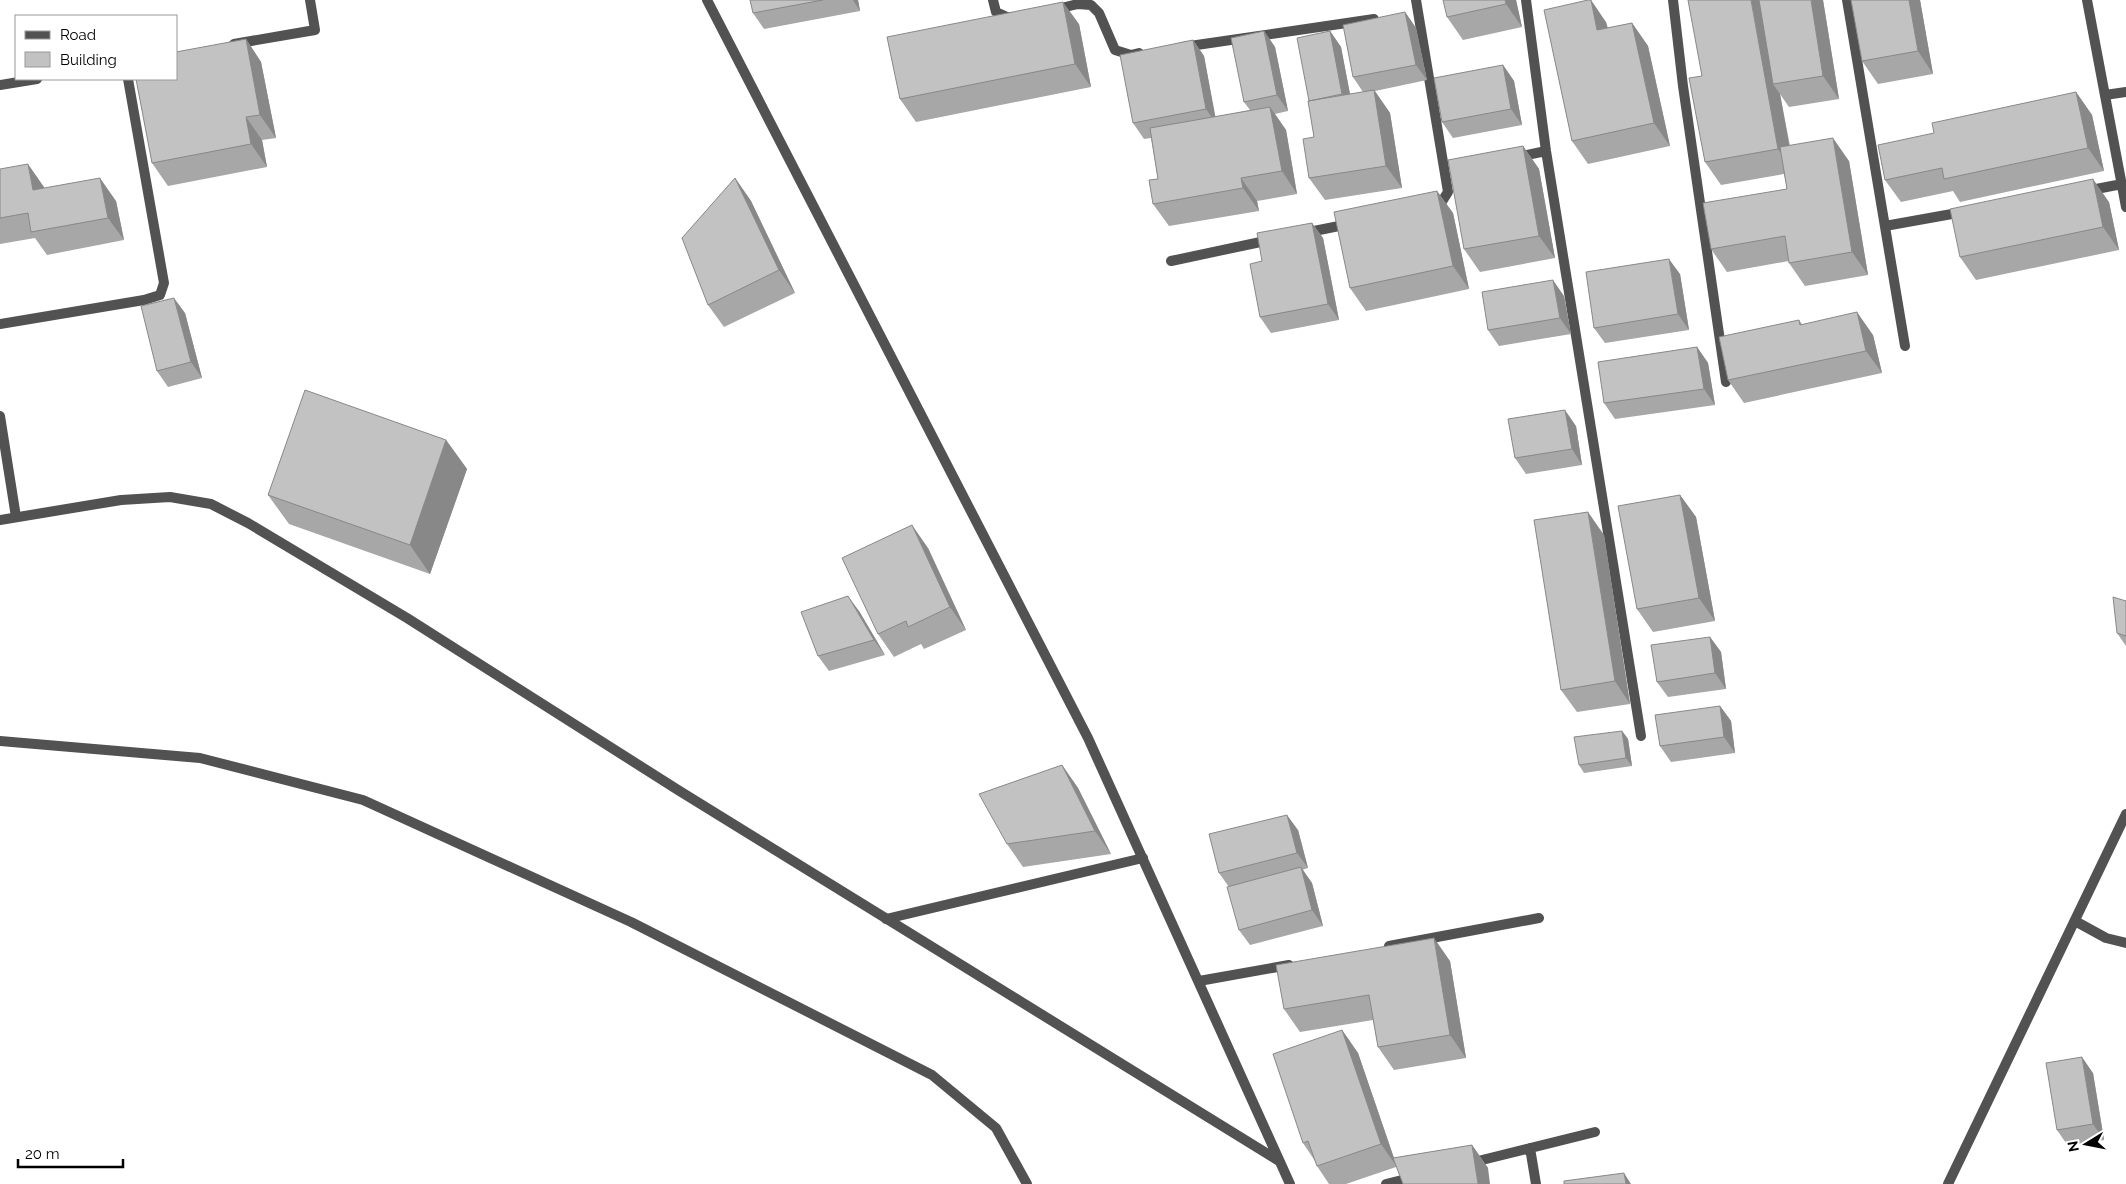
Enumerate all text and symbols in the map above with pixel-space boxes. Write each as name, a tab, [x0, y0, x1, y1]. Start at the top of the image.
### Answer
legend	[15, 15, 178, 80]
text: Road	[60, 26, 96, 44]
text: Building	[60, 51, 117, 69]
north arrow	[2061, 1119, 2111, 1169]
scale bar	[18, 1136, 122, 1168]
text: N	[2064, 1140, 2082, 1153]
text: 20 m	[25, 1145, 60, 1163]

